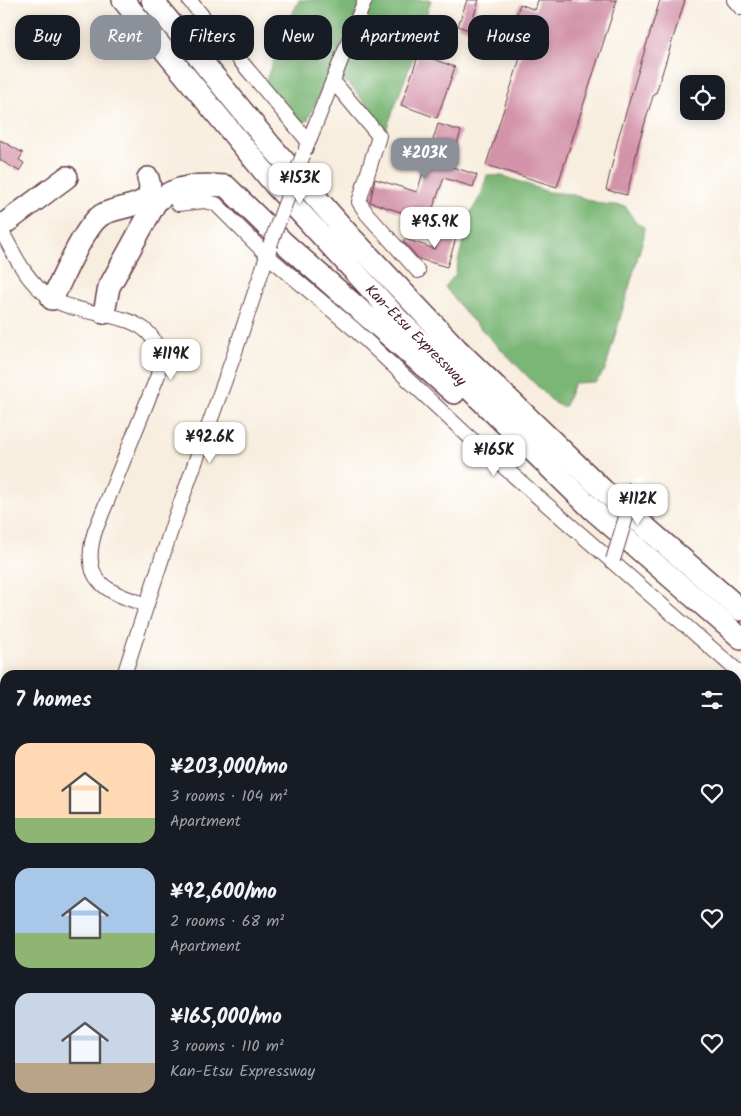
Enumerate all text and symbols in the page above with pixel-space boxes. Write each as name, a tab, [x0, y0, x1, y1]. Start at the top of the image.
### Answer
chip: Buy	[15, 15, 80, 60]
chip: Rent	[90, 15, 161, 60]
chip: Filters	[171, 15, 254, 60]
chip: New	[264, 15, 332, 60]
chip: Apartment	[342, 15, 458, 60]
chip: House	[468, 15, 549, 60]
map controls	[680, 75, 725, 120]
button: locate	[680, 75, 725, 120]
pin: ¥203K	[390, 138, 460, 180]
text: ¥203K	[402, 141, 448, 166]
pin: ¥153K	[265, 162, 335, 205]
text: ¥153K	[279, 166, 321, 191]
pin: ¥95.9K	[394, 206, 476, 249]
text: ¥95.9K	[411, 210, 459, 235]
street label: Kan-Etsu Expressway	[359, 279, 473, 393]
pin: ¥119K	[136, 338, 206, 381]
text: ¥119K	[152, 342, 190, 367]
pin: ¥92.6K	[169, 422, 251, 464]
text: ¥92.6K	[185, 425, 235, 450]
pin: ¥165K	[459, 434, 529, 477]
text: ¥165K	[473, 438, 515, 463]
pin: ¥112K	[603, 484, 673, 526]
text: ¥112K	[619, 487, 657, 512]
text: 7 homes	[15, 684, 92, 717]
icon: filters	[698, 686, 726, 714]
text: ¥203,000/mo	[170, 751, 288, 784]
icon: home	[55, 763, 115, 823]
icon: heart	[698, 779, 726, 807]
text: 3 rooms · 104 m²	[170, 784, 287, 809]
text: Apartment	[170, 809, 241, 834]
text: ¥92,600/mo	[170, 876, 277, 909]
icon: home	[55, 888, 115, 948]
icon: heart	[698, 904, 726, 932]
text: 2 rooms · 68 m²	[170, 909, 284, 934]
text: Apartment	[170, 934, 241, 959]
text: ¥165,000/mo	[170, 1001, 282, 1034]
icon: home	[55, 1013, 115, 1073]
icon: heart	[698, 1029, 726, 1057]
text: 3 rooms · 110 m²	[170, 1034, 284, 1059]
text: Kan-Etsu Expressway	[170, 1059, 315, 1084]

